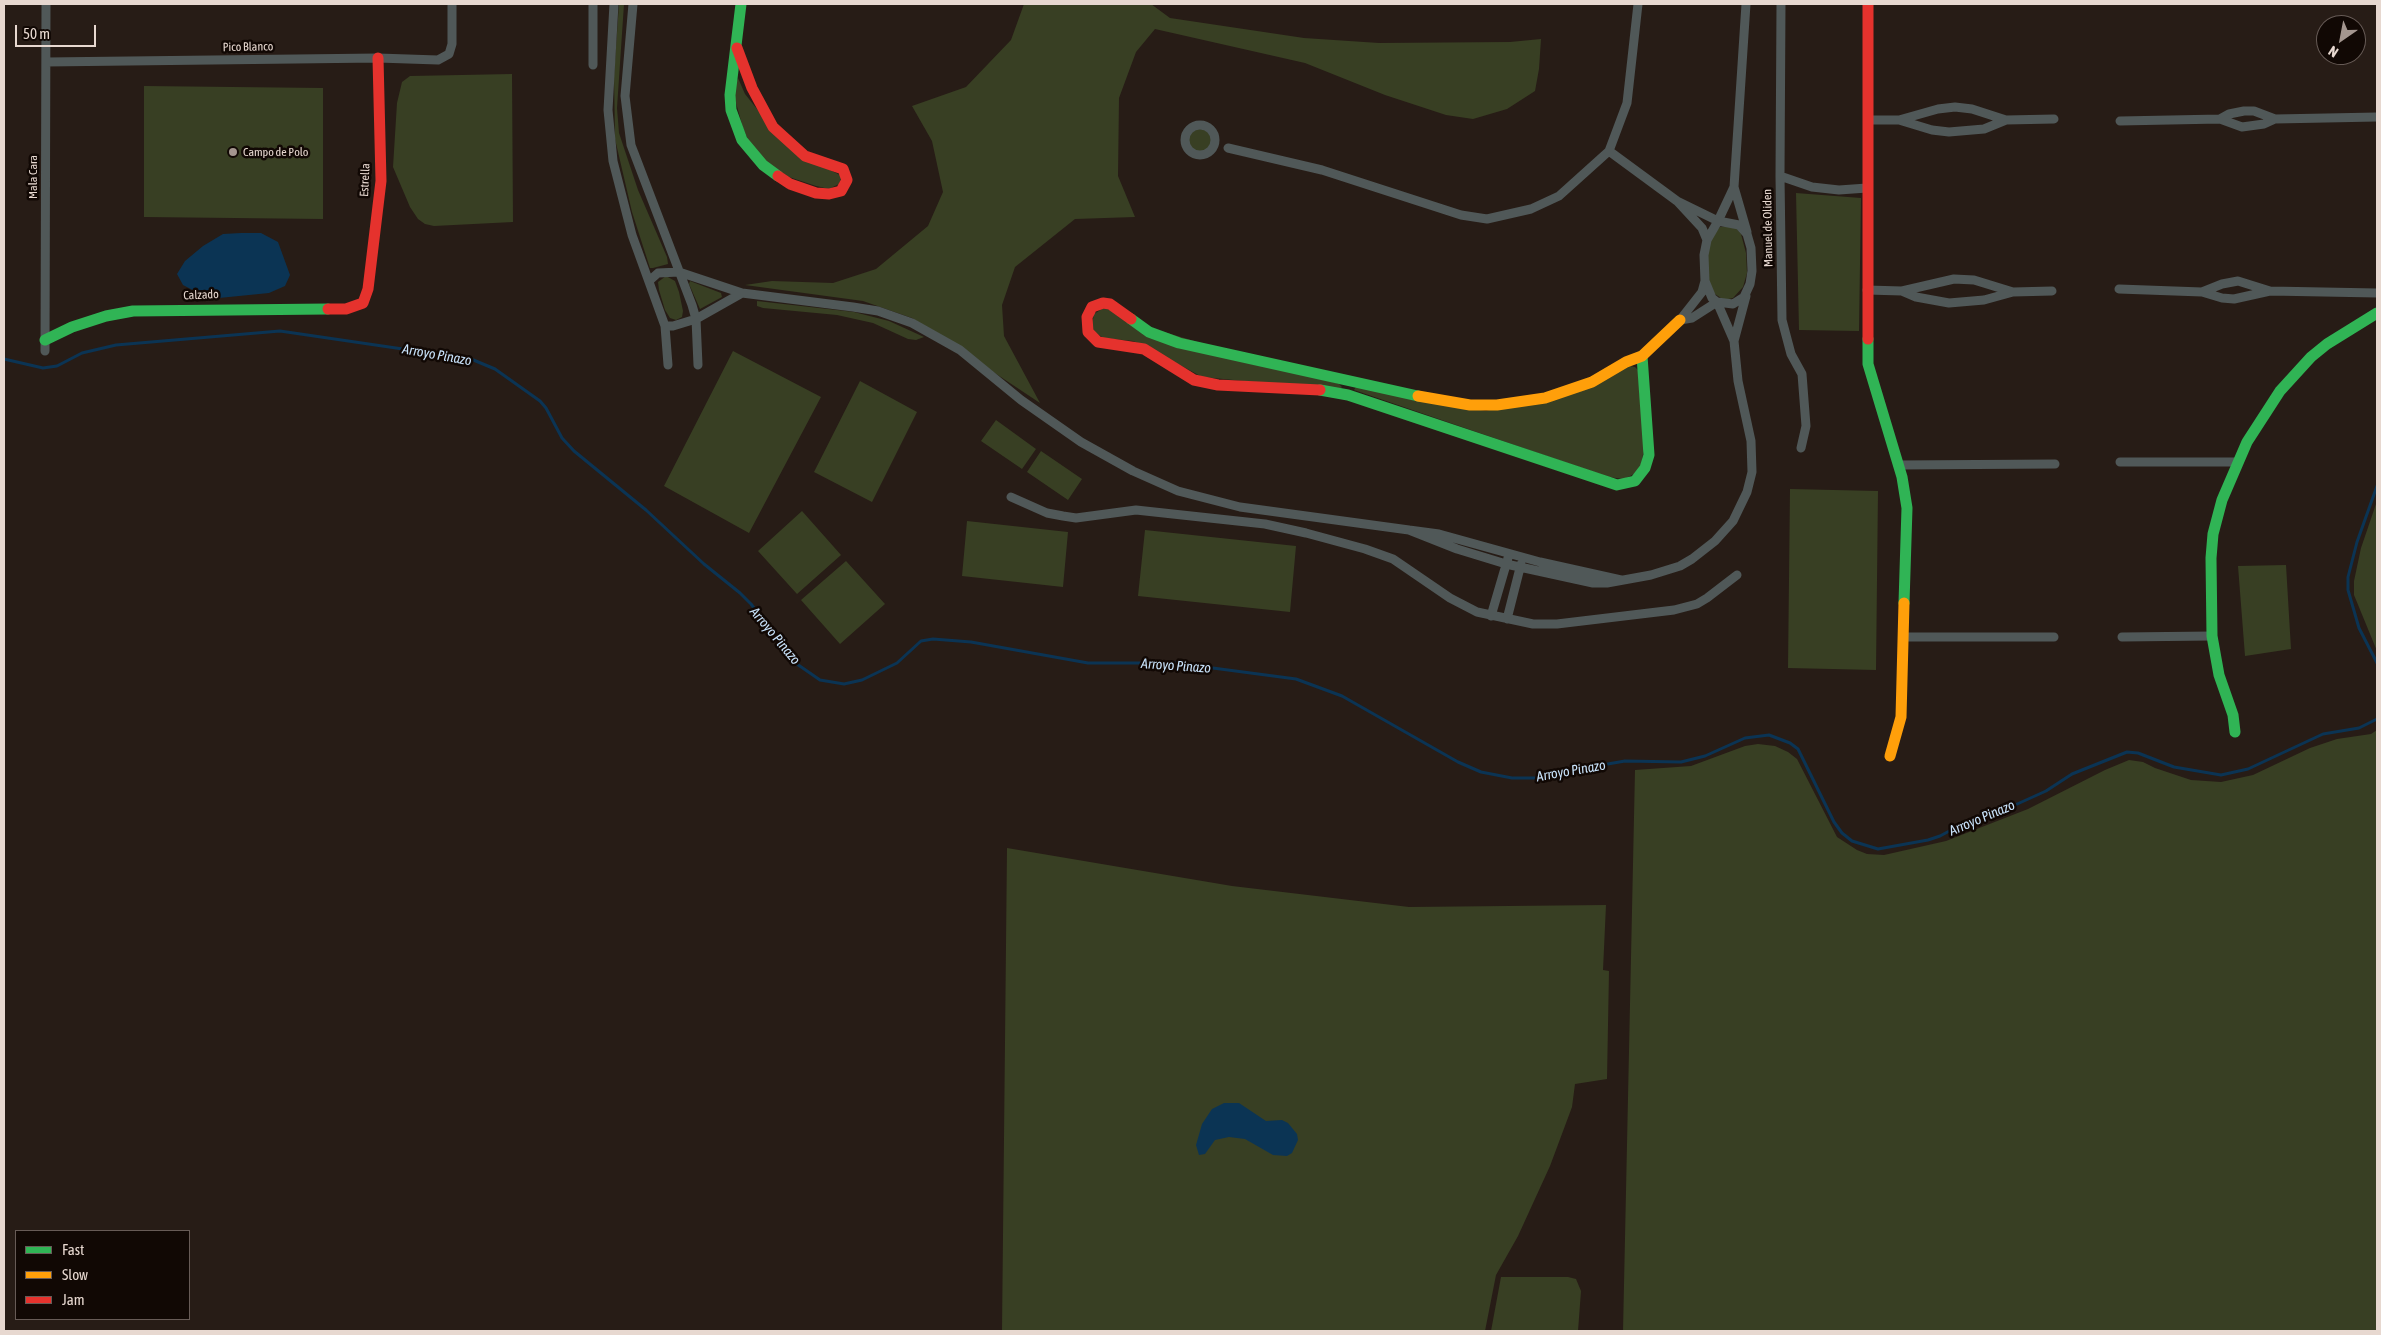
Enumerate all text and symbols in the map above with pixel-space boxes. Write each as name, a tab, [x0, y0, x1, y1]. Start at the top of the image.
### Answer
scale bar	[18, 15, 99, 47]
north arrow	[2316, 15, 2366, 65]
text: 50 m	[23, 25, 50, 42]
street label: Pico Blanco	[223, 39, 273, 55]
text: N	[2326, 43, 2341, 61]
place label: Campo de Polo	[243, 145, 308, 159]
marker: Campo de Polo	[227, 146, 239, 158]
street label: Mala Cara	[26, 155, 40, 199]
street label: Estrella	[357, 163, 373, 197]
street label: Manuel de Oliden	[1760, 189, 1776, 267]
street label: Calzado	[183, 287, 219, 303]
water label: Arroyo Pinazo	[401, 341, 473, 369]
water label: Arroyo Pinazo	[746, 604, 804, 668]
water label: Arroyo Pinazo	[1141, 655, 1211, 677]
water label: Arroyo Pinazo	[1535, 757, 1607, 785]
water label: Arroyo Pinazo	[1947, 797, 2017, 839]
legend	[15, 1230, 190, 1320]
text: Fast	[62, 1241, 84, 1258]
text: Slow	[62, 1266, 88, 1283]
text: Jam	[62, 1291, 85, 1308]

